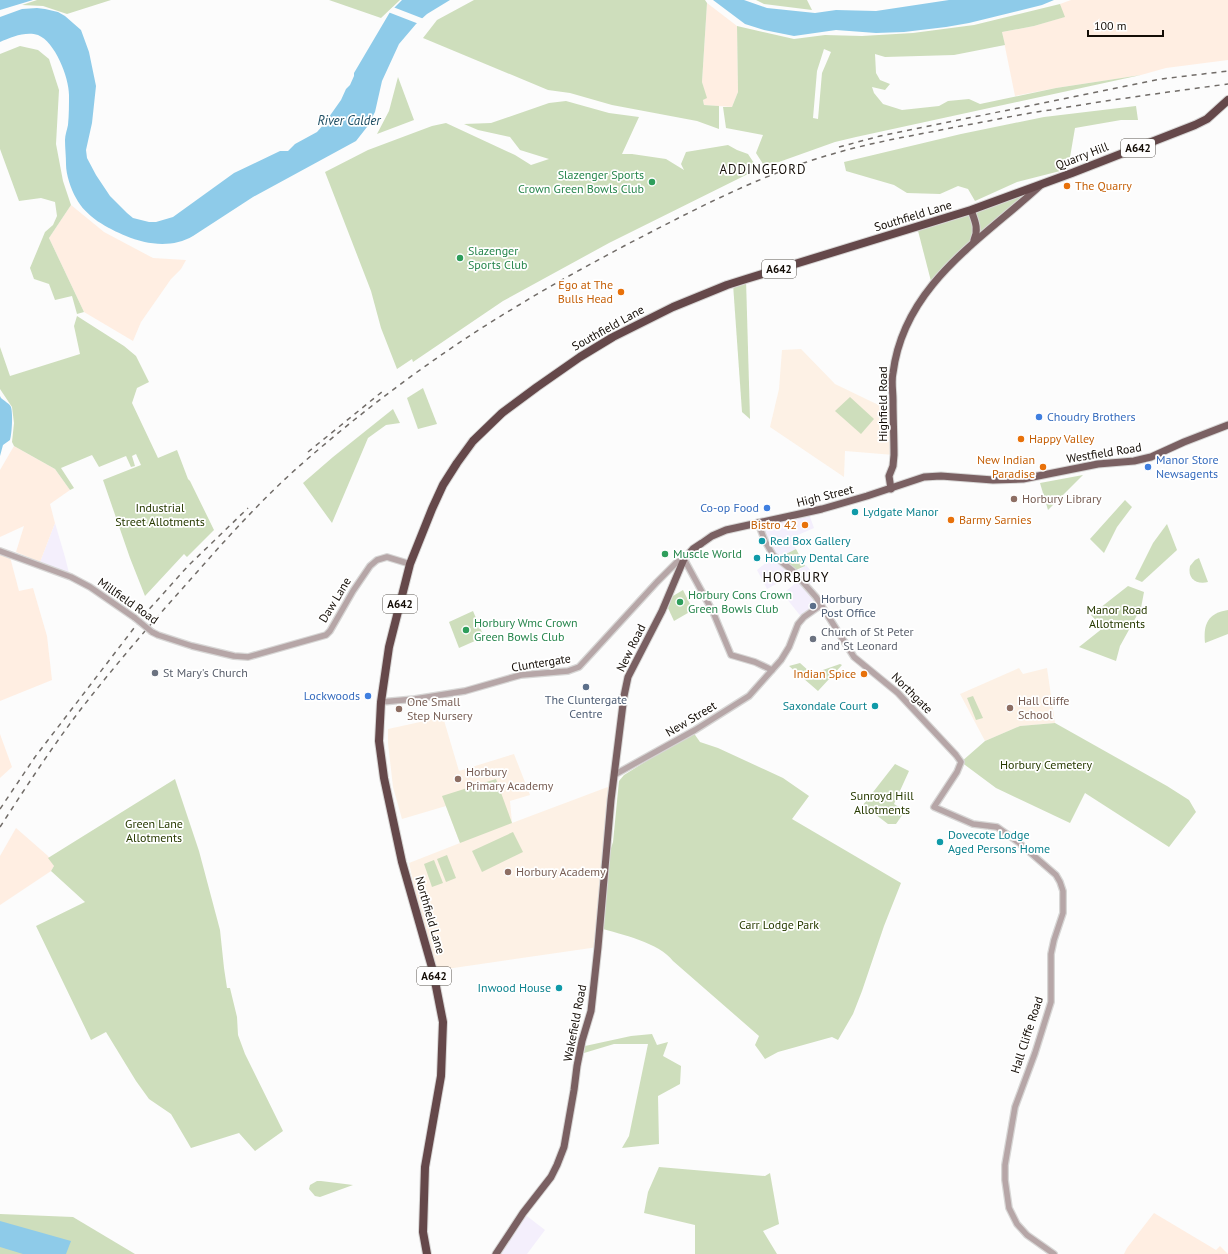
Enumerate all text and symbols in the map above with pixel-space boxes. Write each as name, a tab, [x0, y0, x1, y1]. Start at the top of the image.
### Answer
scale bar	[1088, 12, 1163, 38]
text: 100 m	[1094, 18, 1127, 33]
water label: River Calder	[317, 112, 381, 129]
street label: Quarry Hill	[1053, 138, 1111, 172]
road number: A642	[1121, 139, 1155, 157]
district label: ADDINGFORD	[720, 161, 806, 178]
place label: Slazenger Sports Crown Green Bowls Club	[518, 167, 644, 196]
marker: Slazenger Sports Crown Green Bowls Club	[647, 177, 657, 187]
place label: The Quarry	[1075, 178, 1132, 193]
marker: The Quarry	[1062, 181, 1072, 191]
street label: Southfield Lane	[872, 197, 953, 234]
place label: Slazenger Sports Club	[468, 243, 527, 272]
marker: Slazenger Sports Club	[455, 253, 465, 263]
road number: A642	[762, 260, 796, 278]
place label: Ego at The Bulls Head	[558, 277, 613, 306]
marker: Ego at The Bulls Head	[616, 287, 626, 297]
street label: Southfield Lane	[569, 302, 646, 354]
street label: Highfield Road	[875, 366, 890, 442]
place label: Choudry Brothers	[1047, 409, 1136, 424]
marker: Choudry Brothers	[1034, 412, 1044, 422]
place label: Happy Valley	[1029, 431, 1095, 446]
marker: Happy Valley	[1016, 434, 1026, 444]
street label: Westfield Road	[1065, 439, 1143, 466]
place label: New Indian Paradise	[977, 452, 1035, 481]
place label: Manor Store Newsagents	[1156, 452, 1219, 481]
marker: New Indian Paradise	[1038, 462, 1048, 472]
marker: Manor Store Newsagents	[1143, 462, 1153, 472]
street label: High Street	[795, 481, 855, 510]
place label: Horbury Library	[1022, 491, 1102, 506]
marker: Horbury Library	[1009, 494, 1019, 504]
park label: Industrial Street Allotments	[115, 500, 205, 529]
place label: Co-op Food	[700, 500, 759, 515]
marker: Co-op Food	[762, 503, 772, 513]
place label: Lydgate Manor	[863, 504, 938, 519]
marker: Lydgate Manor	[850, 507, 860, 517]
place label: Barmy Sarnies	[959, 512, 1031, 527]
marker: Barmy Sarnies	[946, 515, 956, 525]
place label: Bistro 42	[751, 517, 797, 532]
marker: Bistro 42	[800, 520, 810, 530]
place label: Red Box Gallery	[770, 533, 851, 548]
marker: Red Box Gallery	[757, 536, 767, 546]
place label: Muscle World	[673, 546, 742, 561]
marker: Muscle World	[660, 549, 670, 559]
place label: Horbury Dental Care	[765, 550, 869, 565]
marker: Horbury Dental Care	[752, 553, 762, 563]
district label: HORBURY	[763, 568, 829, 586]
street label: Millfield Road	[95, 574, 162, 627]
street label: Daw Lane	[315, 574, 354, 625]
place label: Horbury Cons Crown Green Bowls Club	[688, 587, 792, 616]
place label: Horbury Post Office	[821, 591, 876, 620]
road number: A642	[383, 595, 417, 613]
marker: Horbury Cons Crown Green Bowls Club	[675, 597, 685, 607]
marker: Horbury Post Office	[808, 601, 818, 611]
park label: Manor Road Allotments	[1086, 602, 1148, 631]
place label: Horbury Wmc Crown Green Bowls Club	[474, 615, 578, 644]
street label: New Road	[613, 621, 649, 674]
place label: Church of St Peter and St Leonard	[821, 624, 914, 653]
marker: Horbury Wmc Crown Green Bowls Club	[461, 625, 471, 635]
marker: Church of St Peter and St Leonard	[808, 634, 818, 644]
street label: Cluntergate	[510, 650, 572, 675]
place label: St Mary's Church	[163, 665, 248, 680]
place label: Indian Spice	[793, 666, 856, 681]
marker: St Mary's Church	[150, 668, 160, 678]
marker: Indian Spice	[859, 669, 869, 679]
street label: Northgate	[889, 669, 936, 716]
marker: The Cluntergate Centre	[581, 682, 591, 692]
place label: Lockwoods	[304, 688, 360, 703]
marker: Lockwoods	[363, 691, 373, 701]
place label: The Cluntergate Centre	[545, 692, 627, 721]
place label: Hall Cliffe School	[1018, 693, 1069, 722]
place label: One Small Step Nursery	[407, 694, 473, 723]
street label: New Street	[663, 698, 719, 740]
place label: Saxondale Court	[783, 698, 867, 713]
marker: Saxondale Court	[870, 701, 880, 711]
marker: Hall Cliffe School	[1005, 703, 1015, 713]
marker: One Small Step Nursery	[394, 704, 404, 714]
park label: Horbury Cemetery	[1000, 757, 1092, 772]
place label: Horbury Primary Academy	[466, 764, 554, 793]
marker: Horbury Primary Academy	[453, 774, 463, 784]
park label: Sunroyd Hill Allotments	[850, 788, 914, 817]
park label: Green Lane Allotments	[125, 816, 183, 845]
place label: Dovecote Lodge Aged Persons Home	[948, 827, 1050, 856]
marker: Dovecote Lodge Aged Persons Home	[935, 837, 945, 847]
place label: Horbury Academy	[516, 864, 606, 879]
marker: Horbury Academy	[503, 867, 513, 877]
street label: Northfield Lane	[412, 874, 449, 955]
park label: Carr Lodge Park	[739, 917, 819, 932]
road number: A642	[417, 967, 451, 985]
place label: Inwood House	[478, 980, 551, 995]
marker: Inwood House	[554, 983, 564, 993]
street label: Wakefield Road	[560, 983, 589, 1063]
street label: Hall Cliffe Road	[1007, 994, 1046, 1075]

